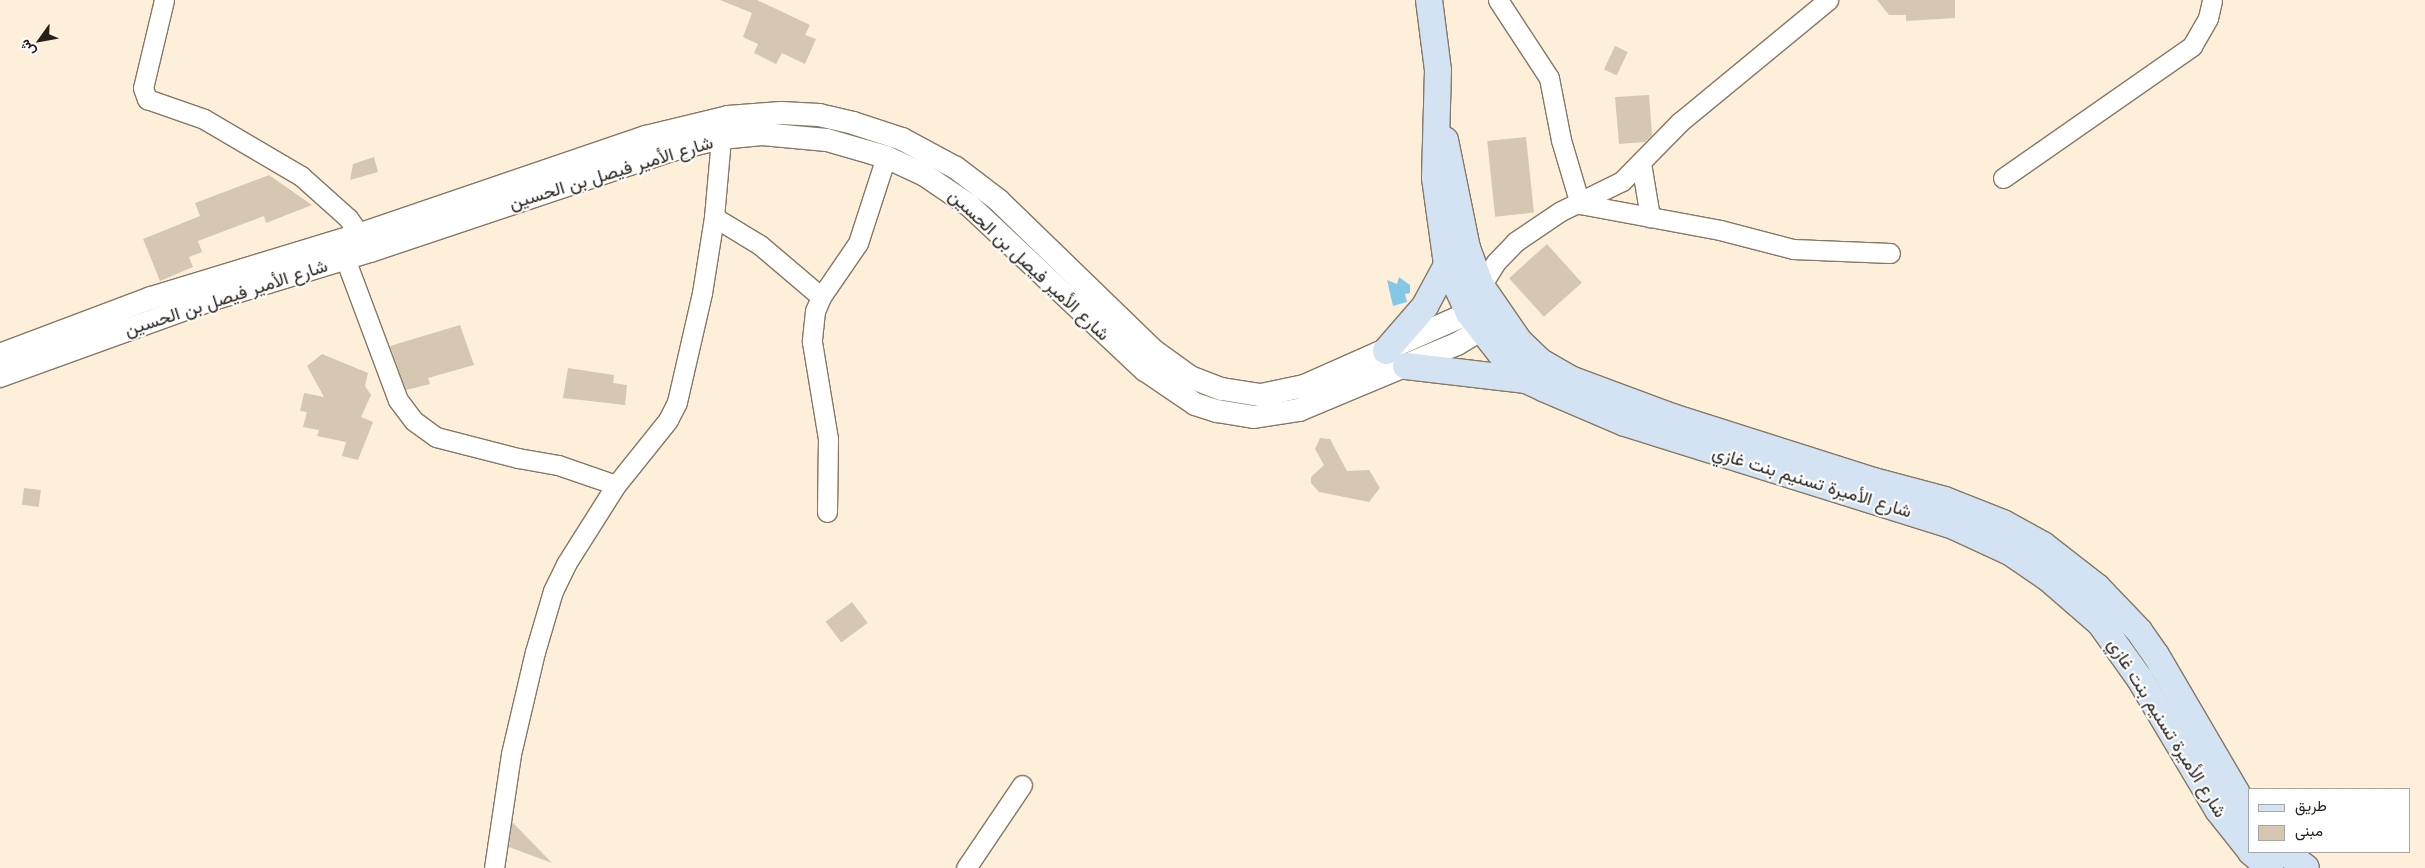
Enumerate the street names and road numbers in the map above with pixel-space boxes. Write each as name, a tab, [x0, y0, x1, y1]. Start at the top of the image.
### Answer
street label: شارع الأمير فيصل بن الحسين	[506, 132, 716, 214]
street label: شارع الأمير فيصل بن الحسين	[944, 185, 1114, 345]
street label: شارع الأمير فيصل بن الحسين	[122, 255, 330, 341]
street label: شارع الأميرة تسنيم بنت غازي	[1710, 441, 1914, 523]
street label: شارع الأميرة تسنيم بنت غازي	[2103, 634, 2231, 822]

